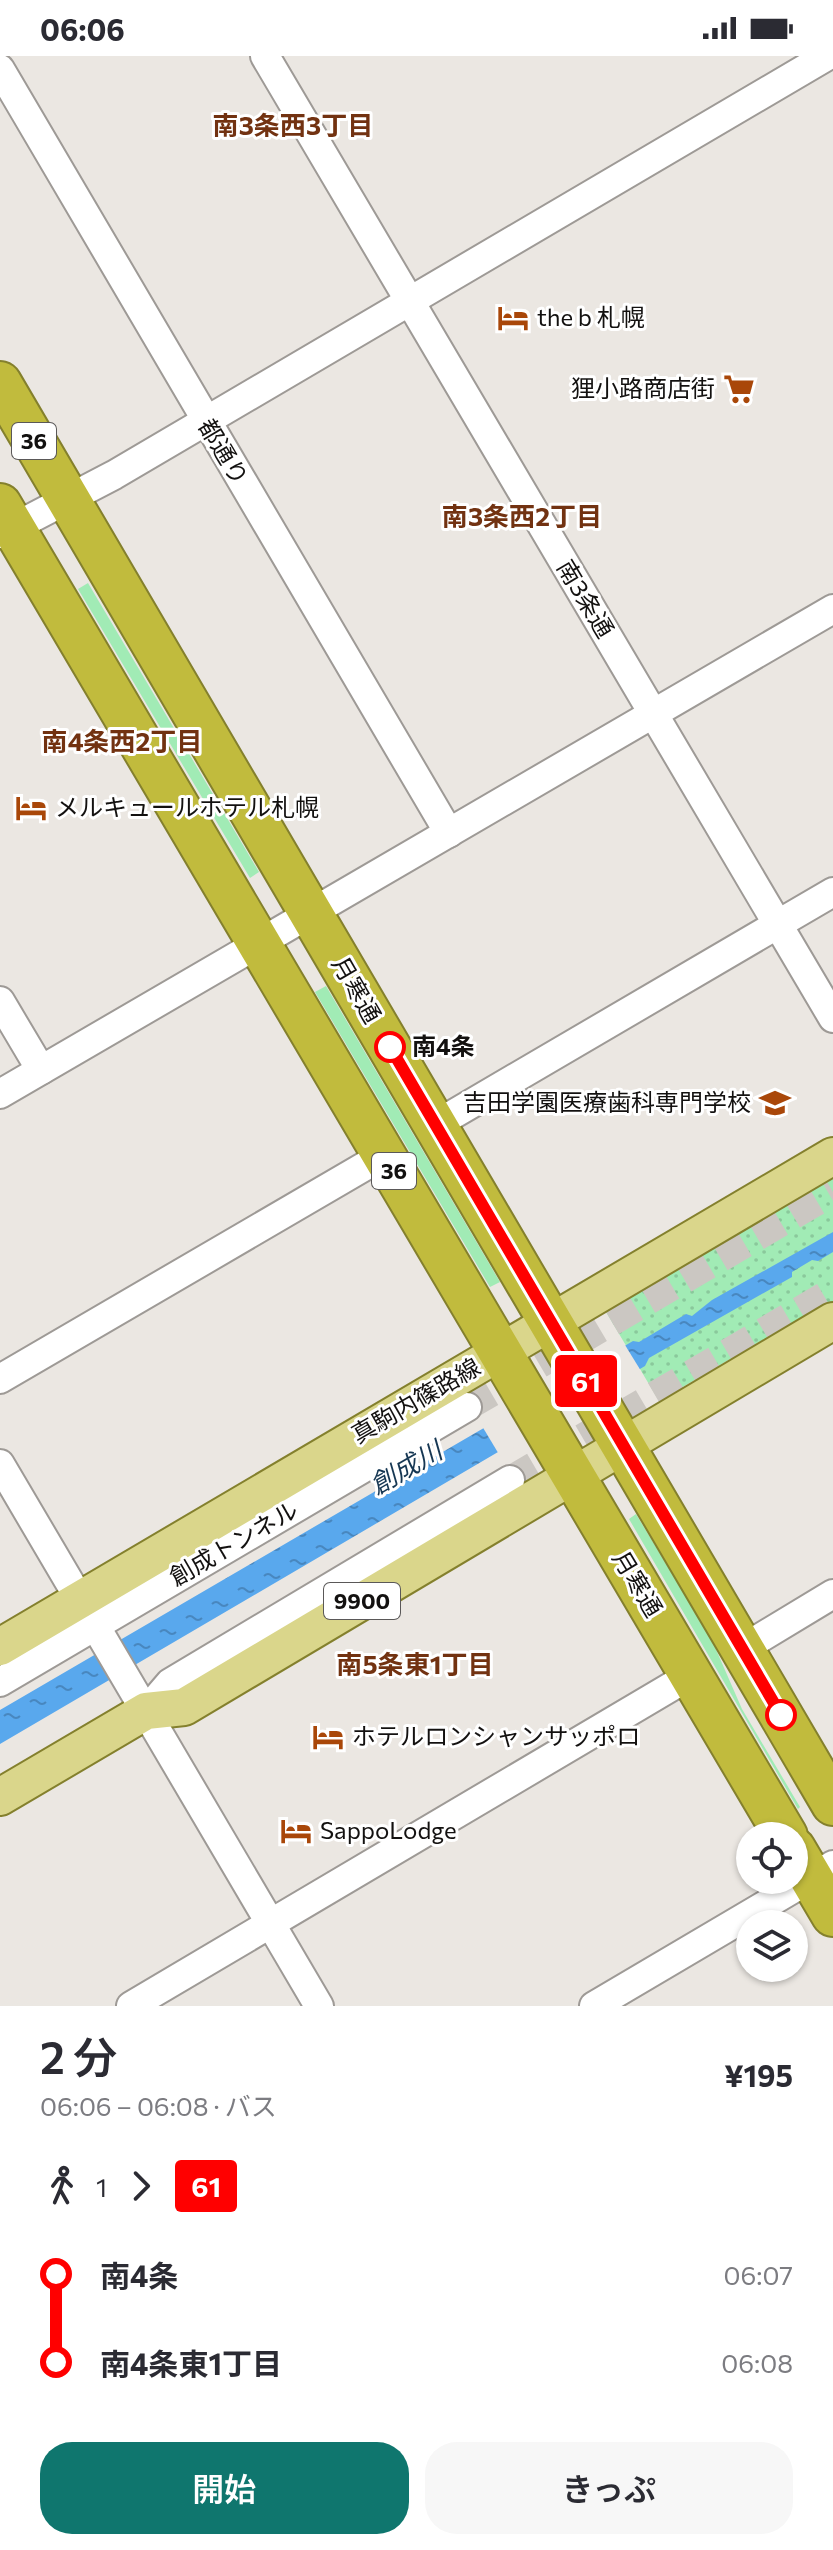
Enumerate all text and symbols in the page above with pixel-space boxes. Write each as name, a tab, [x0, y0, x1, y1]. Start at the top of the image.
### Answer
text: 06:06	[40, 10, 125, 47]
district label: 南3条西3丁目	[213, 109, 373, 140]
hotel icon: the b 札幌	[496, 301, 530, 335]
place label: the b 札幌	[537, 302, 645, 331]
supermarket icon: 狸小路商店街	[722, 372, 756, 406]
place label: 狸小路商店街	[571, 373, 715, 402]
street label: 都通り	[193, 413, 255, 490]
road number: 36	[12, 423, 56, 459]
district label: 南3条西2丁目	[442, 500, 602, 531]
street label: 南3条通	[552, 554, 621, 642]
district label: 南4条西2丁目	[42, 725, 202, 756]
hotel icon: メルキュールホテル札幌	[14, 791, 48, 825]
place label: メルキュールホテル札幌	[55, 792, 319, 821]
street label: 月寒通	[327, 951, 388, 1028]
place label: 南4条	[412, 1031, 475, 1060]
marker: 南4条	[375, 1032, 405, 1062]
school or university icon: 吉田学園医療歯科専門学校	[758, 1086, 792, 1120]
place label: 吉田学園医療歯科専門学校	[463, 1087, 751, 1116]
road number: 36	[372, 1153, 416, 1189]
street label: 真駒内篠路線	[346, 1351, 485, 1448]
line badge: 61	[550, 1355, 622, 1407]
text: 61	[571, 1364, 601, 1398]
water label: 創成川	[364, 1432, 449, 1500]
street label: 創成トンネル	[164, 1494, 303, 1591]
street label: 月寒通	[607, 1545, 669, 1622]
road number: 9900	[324, 1583, 400, 1619]
district label: 南5条東1丁目	[337, 1648, 493, 1679]
unlabelled marker	[766, 1700, 796, 1730]
hotel icon: ホテルロンシャンサッポロ	[311, 1720, 345, 1754]
place label: ホテルロンシャンサッポロ	[352, 1721, 640, 1750]
hotel icon: SappoLodge	[279, 1814, 313, 1848]
place label: SappoLodge	[320, 1815, 457, 1844]
map controls	[736, 1822, 808, 1982]
button: locate	[736, 1822, 808, 1894]
button: layers	[736, 1910, 808, 1982]
text: 2 分	[40, 2029, 117, 2083]
text: ¥195	[724, 2056, 793, 2093]
text: 06:06 – 06:08 · バス	[40, 2090, 277, 2121]
icon: walk	[40, 2164, 84, 2208]
icon: forward	[119, 2164, 163, 2208]
text: 61	[191, 2169, 221, 2203]
text: 1	[96, 2171, 107, 2202]
text: 南4条	[100, 2256, 178, 2293]
text: 06:07	[724, 2259, 793, 2290]
text: 南4条東1丁目	[100, 2344, 282, 2381]
text: 06:08	[721, 2347, 793, 2378]
button: 開始	[40, 2442, 409, 2534]
button: きっぷ	[425, 2442, 793, 2534]

